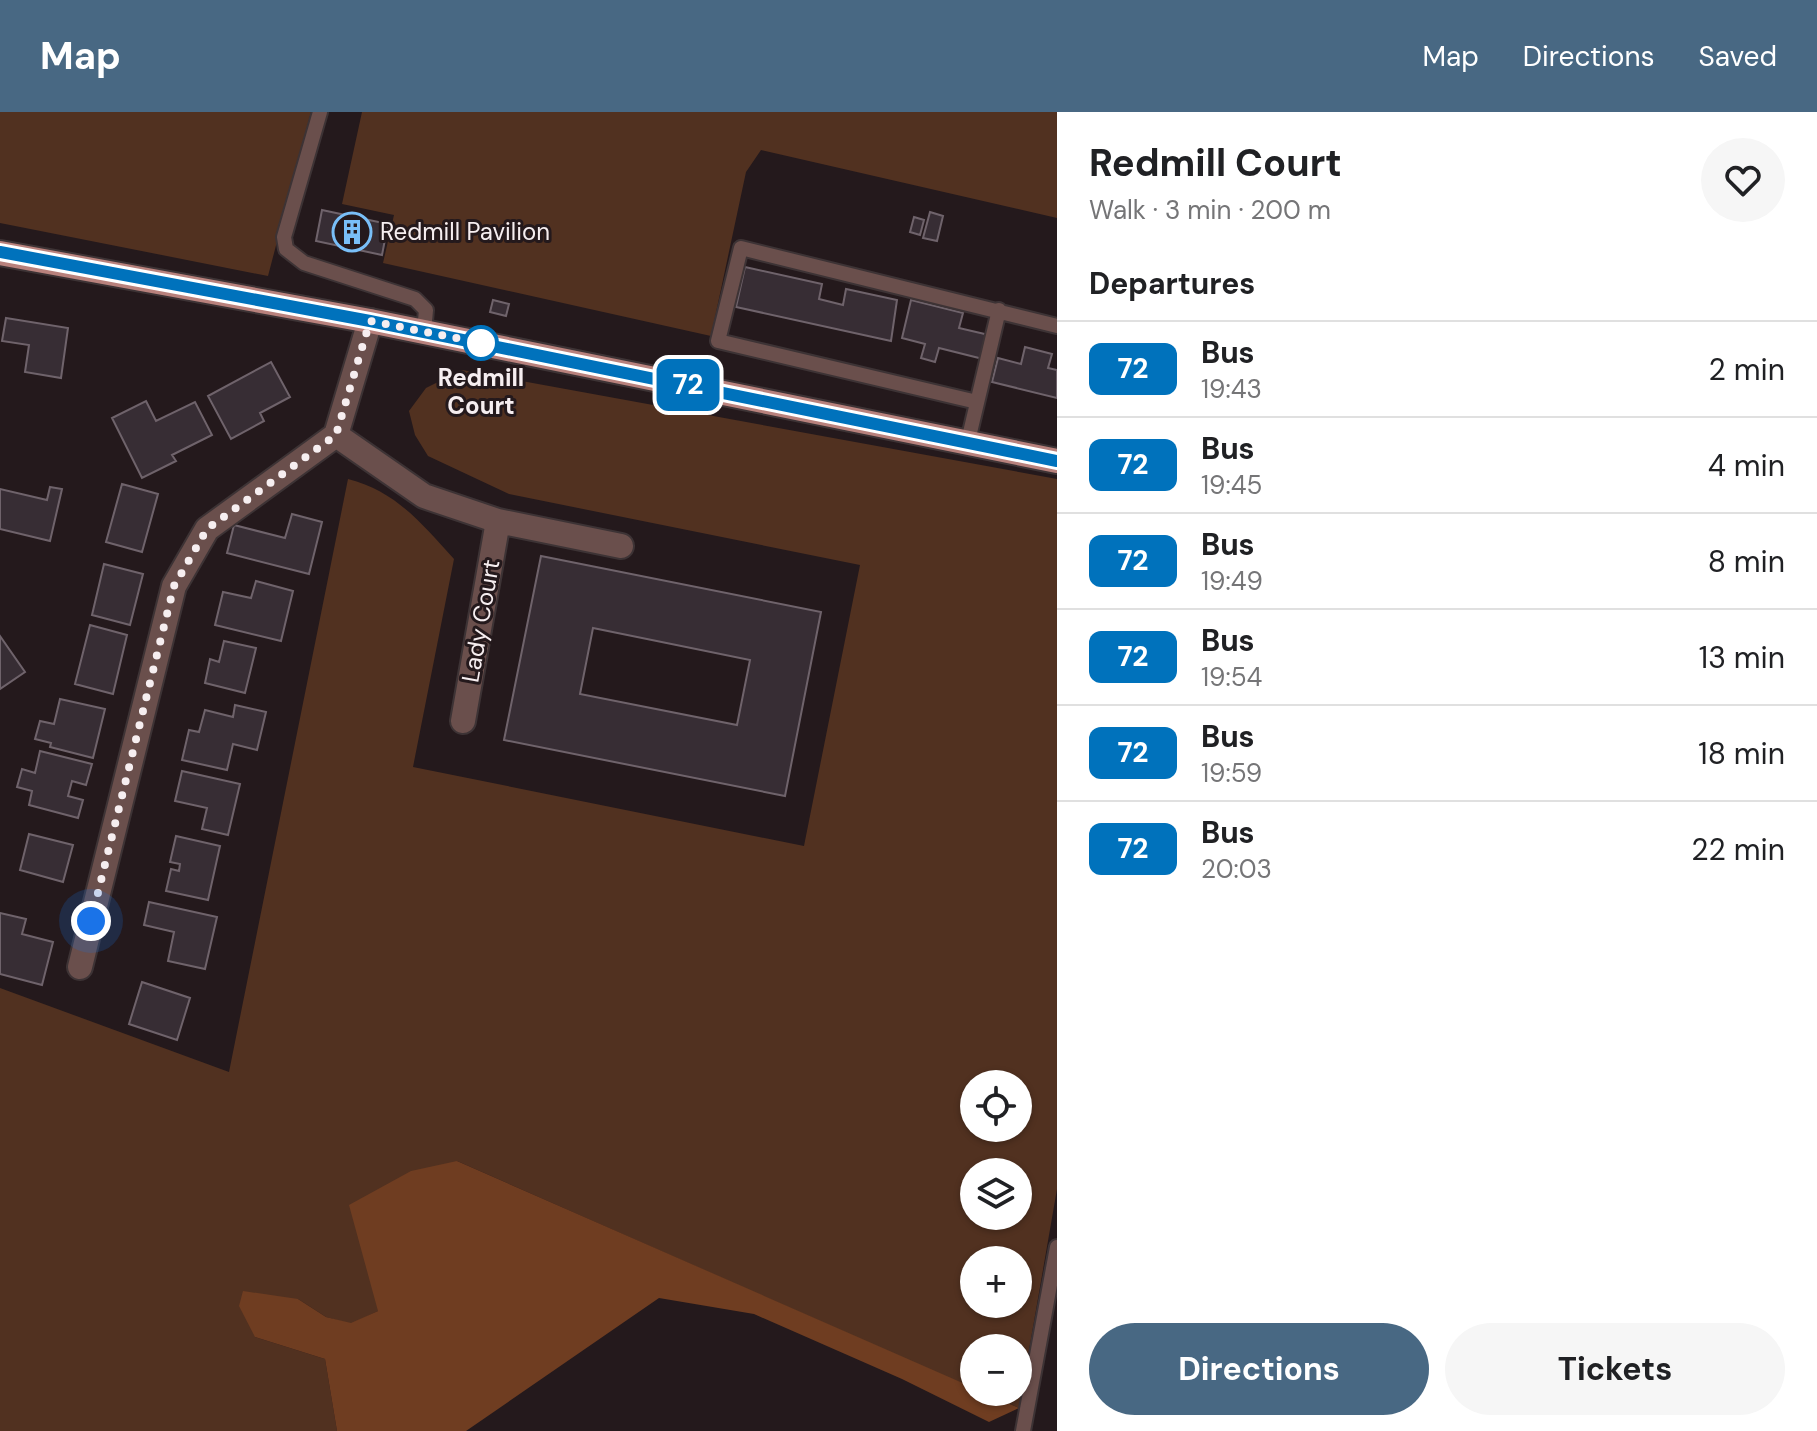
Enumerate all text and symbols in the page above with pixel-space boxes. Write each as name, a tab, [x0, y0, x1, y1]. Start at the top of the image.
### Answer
text: Map	[40, 31, 121, 81]
text: Map	[1422, 38, 1479, 75]
text: Directions	[1523, 38, 1655, 75]
text: Saved	[1699, 38, 1777, 75]
text: Redmill Court	[1089, 138, 1342, 188]
button: heart	[1701, 138, 1785, 222]
text: Walk · 3 min · 200 m	[1089, 193, 1331, 227]
building icon: Redmill Pavilion	[331, 211, 373, 253]
place label: Redmill Pavilion	[380, 216, 550, 247]
text: Departures	[1089, 264, 1255, 303]
marker: Redmill Court	[464, 326, 498, 360]
text: Bus	[1201, 333, 1255, 372]
text: 72	[1118, 350, 1148, 387]
text: 2 min	[1709, 350, 1785, 389]
line badge: 72	[652, 359, 724, 411]
place label: Redmill Court	[438, 362, 524, 421]
text: 72	[673, 366, 703, 403]
text: 19:43	[1201, 372, 1262, 406]
text: Bus	[1201, 429, 1255, 468]
text: 72	[1118, 446, 1148, 483]
text: 4 min	[1708, 446, 1785, 485]
text: 19:45	[1201, 468, 1262, 502]
text: Bus	[1201, 525, 1255, 564]
text: 72	[1118, 542, 1148, 579]
text: 8 min	[1708, 542, 1785, 581]
street label: Lady Court	[454, 557, 507, 685]
text: 19:49	[1201, 564, 1263, 598]
text: Bus	[1201, 621, 1255, 660]
text: 72	[1118, 638, 1148, 675]
text: 13 min	[1699, 638, 1785, 677]
text: 19:54	[1201, 660, 1262, 694]
text: Bus	[1201, 717, 1255, 756]
text: 72	[1118, 734, 1148, 771]
text: 18 min	[1698, 734, 1785, 773]
text: 19:59	[1201, 756, 1262, 790]
text: Bus	[1201, 813, 1255, 852]
text: 72	[1118, 830, 1148, 867]
text: 22 min	[1691, 830, 1785, 869]
text: 20:03	[1201, 852, 1272, 886]
your location	[71, 901, 111, 941]
map controls	[960, 1070, 1032, 1406]
button: locate	[960, 1070, 1032, 1142]
button: layers	[960, 1158, 1032, 1230]
button: +	[960, 1246, 1032, 1318]
button: Directions	[1089, 1323, 1429, 1415]
button: Tickets	[1445, 1323, 1785, 1415]
button: −	[960, 1334, 1032, 1406]

